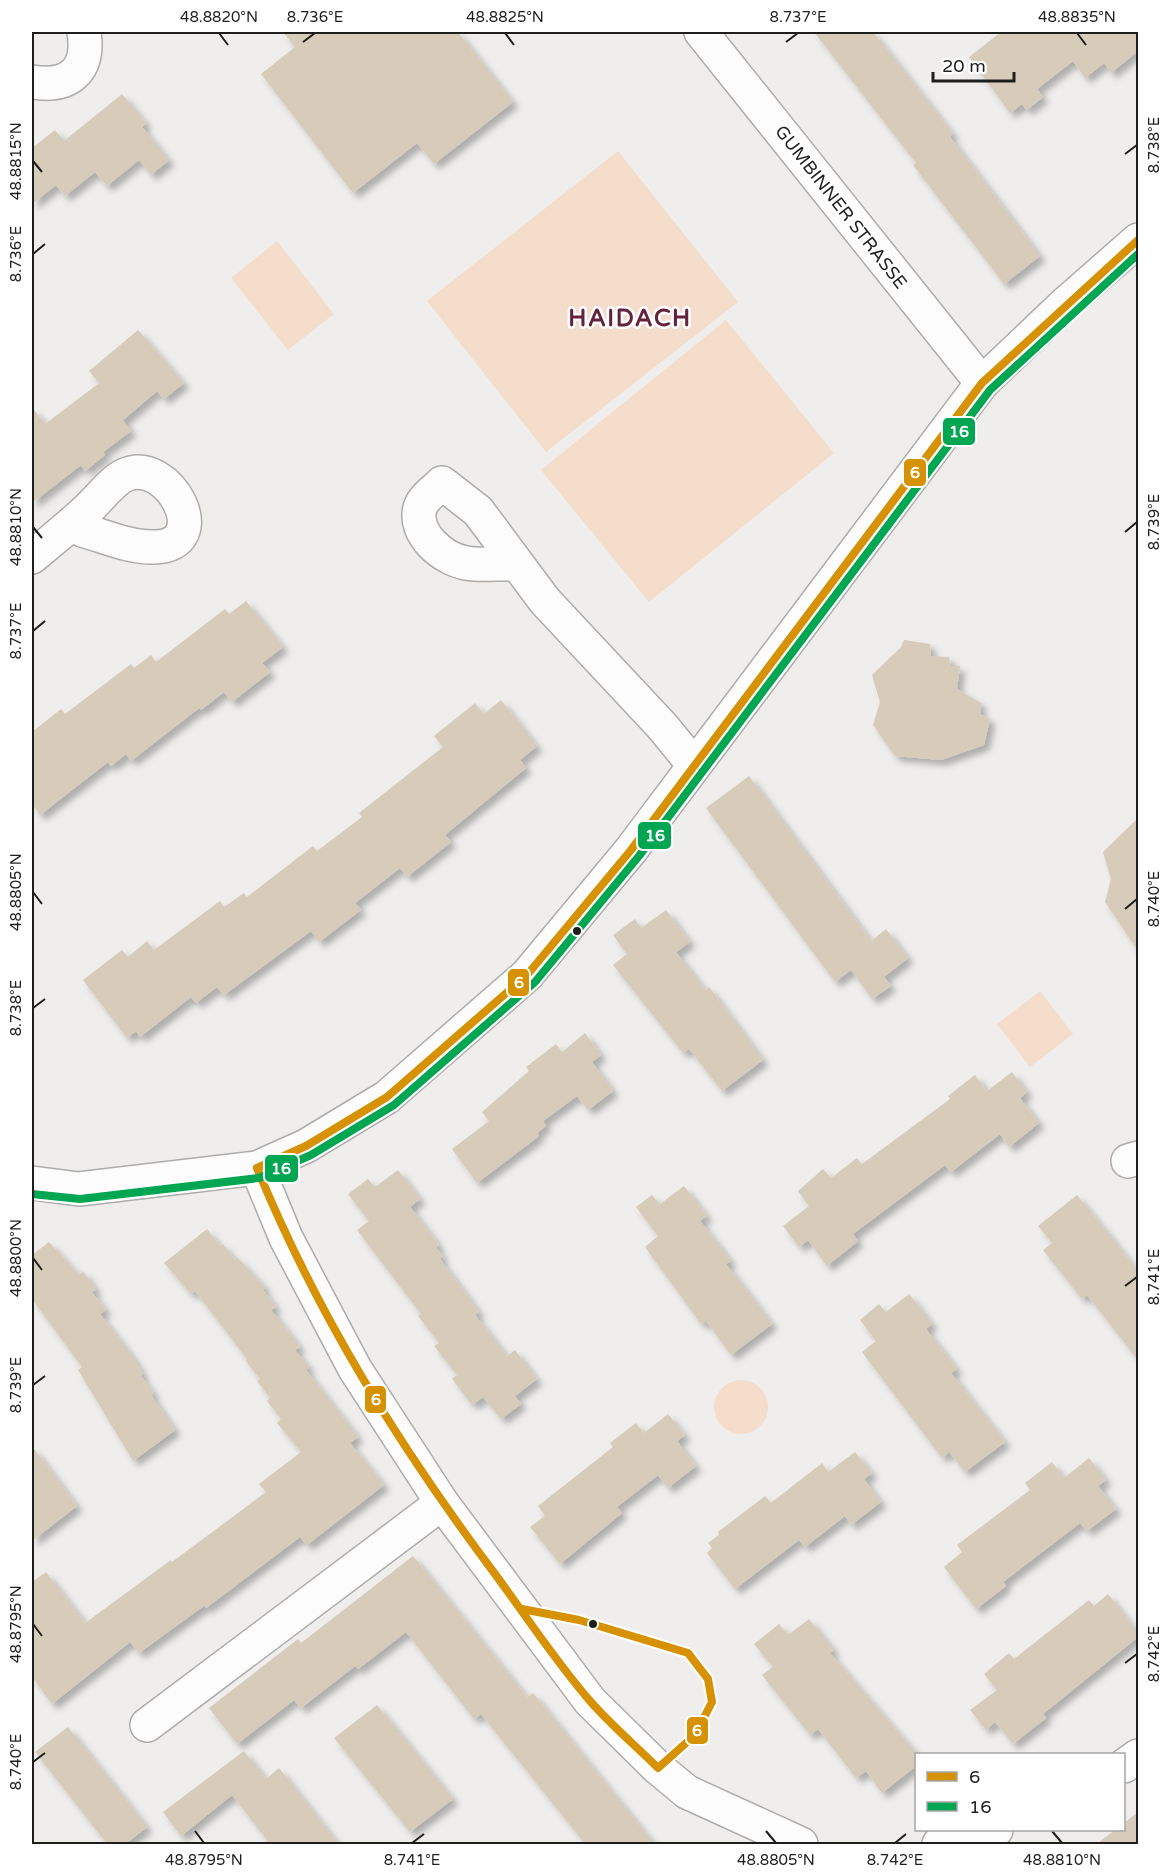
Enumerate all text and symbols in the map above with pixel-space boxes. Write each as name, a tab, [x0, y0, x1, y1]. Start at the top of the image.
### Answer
text: 48.8820°N	[180, 8, 258, 26]
text: 8.736°E	[287, 8, 343, 26]
text: 48.8825°N	[466, 8, 544, 26]
text: 8.737°E	[770, 8, 826, 26]
text: 48.8835°N	[1038, 8, 1116, 26]
scale bar	[933, 45, 1014, 83]
text: 20 m	[942, 55, 986, 77]
text: 8.738°E	[1145, 117, 1163, 173]
street label: GUMBINNER STRASSE	[770, 121, 912, 293]
text: 48.8815°N	[7, 122, 25, 200]
text: 8.736°E	[7, 226, 25, 282]
district label: HAIDACH	[568, 304, 692, 333]
line badge: 16	[942, 417, 976, 446]
text: 16	[949, 422, 969, 442]
line badge: 6	[903, 458, 927, 487]
text: 6	[910, 463, 920, 483]
text: 48.8810°N	[7, 488, 25, 566]
text: 8.739°E	[1145, 494, 1163, 550]
text: 8.737°E	[7, 603, 25, 659]
line badge: 16	[637, 821, 672, 850]
text: 16	[645, 826, 665, 846]
text: 48.8805°N	[7, 853, 25, 931]
text: 8.740°E	[1145, 871, 1163, 927]
unlabelled marker	[571, 925, 583, 937]
line badge: 6	[507, 968, 530, 997]
text: 6	[514, 973, 524, 993]
text: 8.738°E	[7, 980, 25, 1036]
line badge: 16	[264, 1154, 299, 1183]
text: 16	[271, 1159, 291, 1179]
text: 48.8800°N	[7, 1219, 25, 1297]
text: 8.741°E	[1145, 1249, 1163, 1305]
text: 8.739°E	[7, 1357, 25, 1413]
line badge: 6	[364, 1385, 387, 1414]
text: 6	[371, 1390, 381, 1410]
text: 48.8795°N	[7, 1585, 25, 1663]
unlabelled marker	[587, 1618, 599, 1630]
text: 8.742°E	[1145, 1626, 1163, 1682]
line badge: 6	[686, 1716, 709, 1745]
text: 6	[692, 1721, 702, 1741]
text: 8.740°E	[7, 1734, 25, 1790]
legend	[915, 1753, 1125, 1831]
text: 6	[969, 1766, 980, 1788]
text: 16	[969, 1796, 992, 1818]
text: 48.8795°N	[165, 1851, 243, 1869]
text: 8.741°E	[384, 1851, 440, 1869]
text: 48.8805°N	[737, 1851, 815, 1869]
text: 8.742°E	[867, 1851, 923, 1869]
text: 48.8810°N	[1023, 1851, 1101, 1869]

